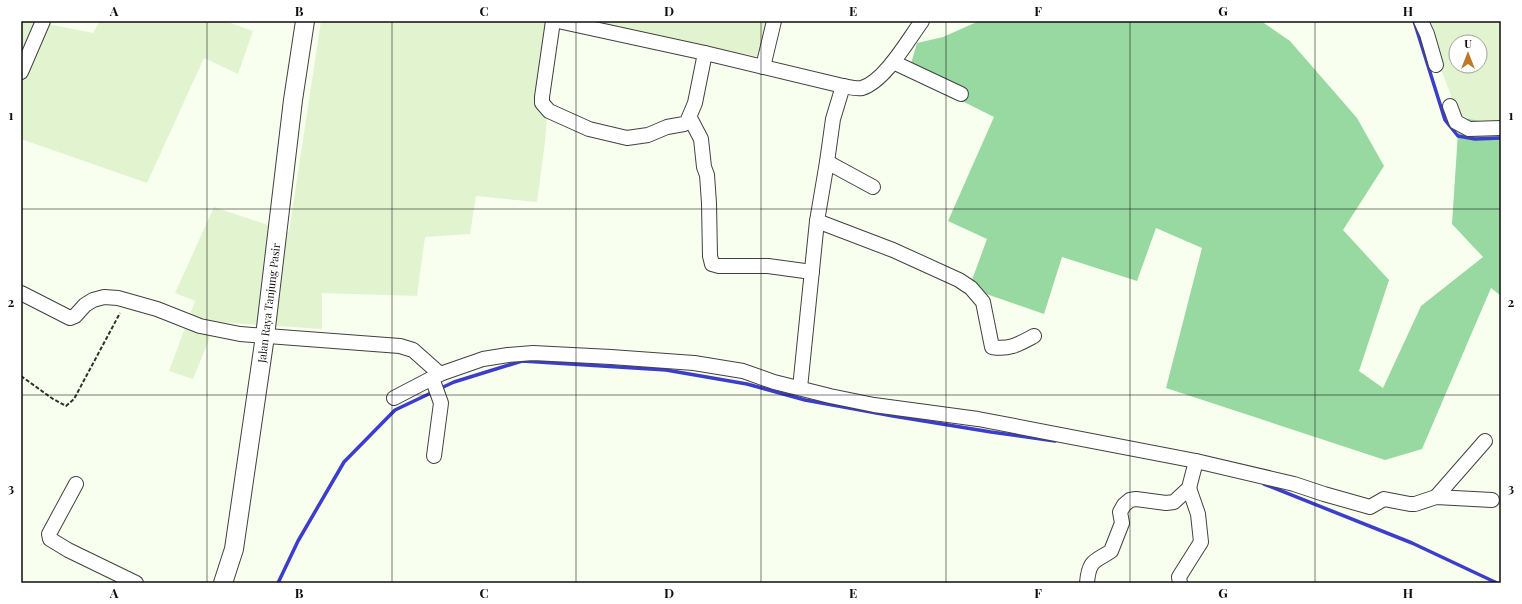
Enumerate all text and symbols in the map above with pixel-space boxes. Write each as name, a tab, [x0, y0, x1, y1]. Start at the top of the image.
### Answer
text: A	[109, 2, 119, 19]
text: B	[295, 2, 304, 19]
text: C	[479, 2, 489, 19]
text: D	[664, 2, 674, 19]
text: E	[849, 2, 857, 19]
text: F	[1034, 2, 1042, 19]
text: G	[1218, 2, 1228, 19]
text: H	[1403, 2, 1413, 19]
north arrow	[1448, 34, 1488, 74]
text: U	[1464, 36, 1472, 51]
text: 1	[9, 106, 14, 123]
text: 1	[1509, 106, 1514, 123]
street label: Jalan Raya Tanjung Pasir	[254, 242, 283, 365]
text: 2	[8, 293, 15, 310]
text: 2	[1508, 293, 1515, 310]
text: 3	[8, 479, 14, 496]
text: 3	[1508, 479, 1514, 496]
text: A	[109, 584, 119, 601]
text: B	[295, 584, 304, 601]
text: C	[479, 584, 489, 601]
text: D	[664, 584, 674, 601]
text: E	[849, 584, 857, 601]
text: F	[1034, 584, 1042, 601]
text: G	[1218, 584, 1228, 601]
text: H	[1403, 584, 1413, 601]

